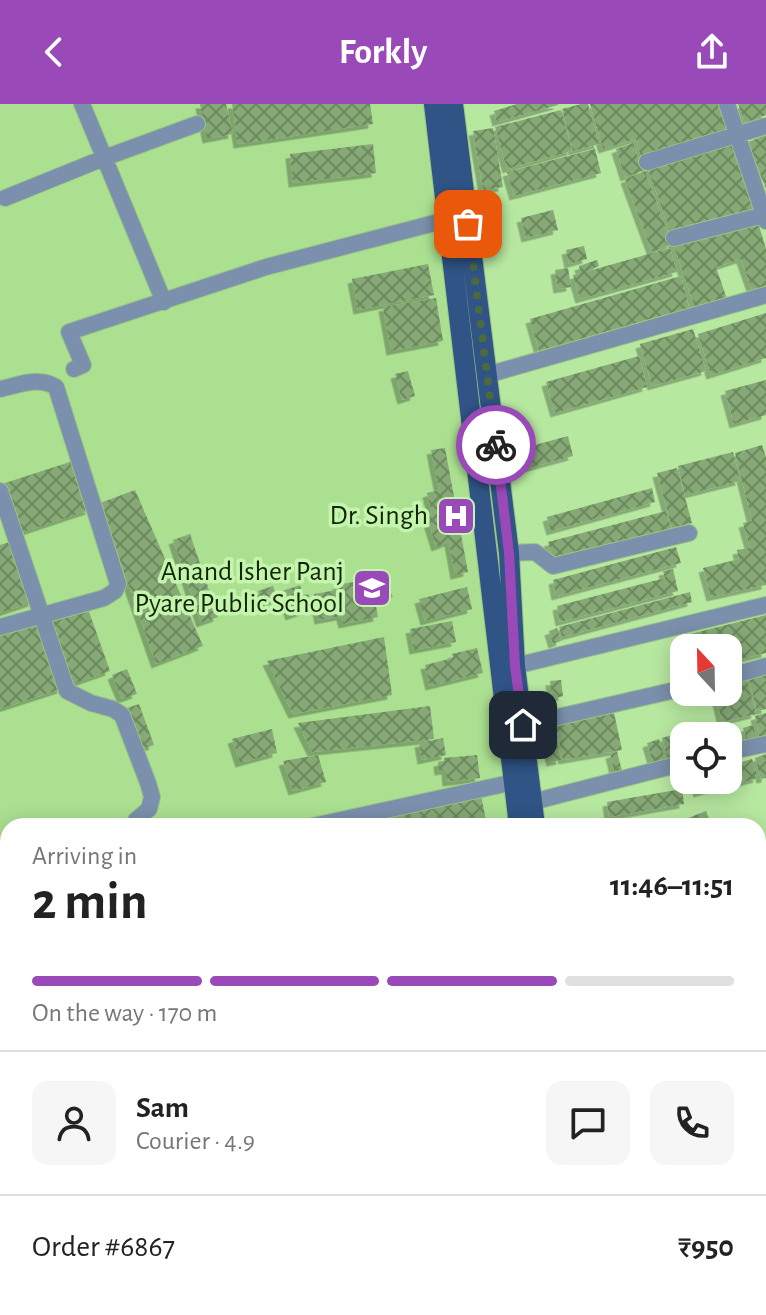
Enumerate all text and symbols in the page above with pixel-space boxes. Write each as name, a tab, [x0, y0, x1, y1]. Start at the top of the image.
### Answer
icon: back	[32, 30, 76, 74]
icon: share	[690, 30, 734, 74]
text: Forkly	[339, 34, 427, 70]
pin	[434, 190, 502, 258]
icon: bag	[446, 202, 490, 246]
courier	[456, 405, 536, 485]
icon: bike	[474, 423, 518, 467]
hospital icon: Dr. Singh	[435, 495, 477, 537]
place label: Dr. Singh	[330, 502, 428, 530]
place label: Anand Isher Panj Pyare Public School	[134, 558, 344, 618]
school or university icon: Anand Isher Panj Pyare Public School	[351, 567, 393, 609]
north arrow	[670, 634, 742, 706]
map controls	[670, 634, 742, 794]
pin	[489, 691, 557, 759]
icon: home	[501, 703, 545, 747]
button: locate	[670, 722, 742, 794]
text: Arriving in	[32, 843, 137, 869]
text: 11:46–11:51	[610, 871, 734, 901]
text: 2 min	[32, 876, 147, 928]
text: On the way · 170 m	[32, 1000, 217, 1026]
button: person	[32, 1081, 116, 1165]
button: chat	[546, 1081, 630, 1165]
button: phone	[650, 1081, 734, 1165]
text: Sam	[136, 1093, 189, 1123]
text: Courier · 4.9	[136, 1128, 255, 1154]
text: Order #6867	[32, 1232, 175, 1262]
text: ₹950	[678, 1232, 734, 1262]

